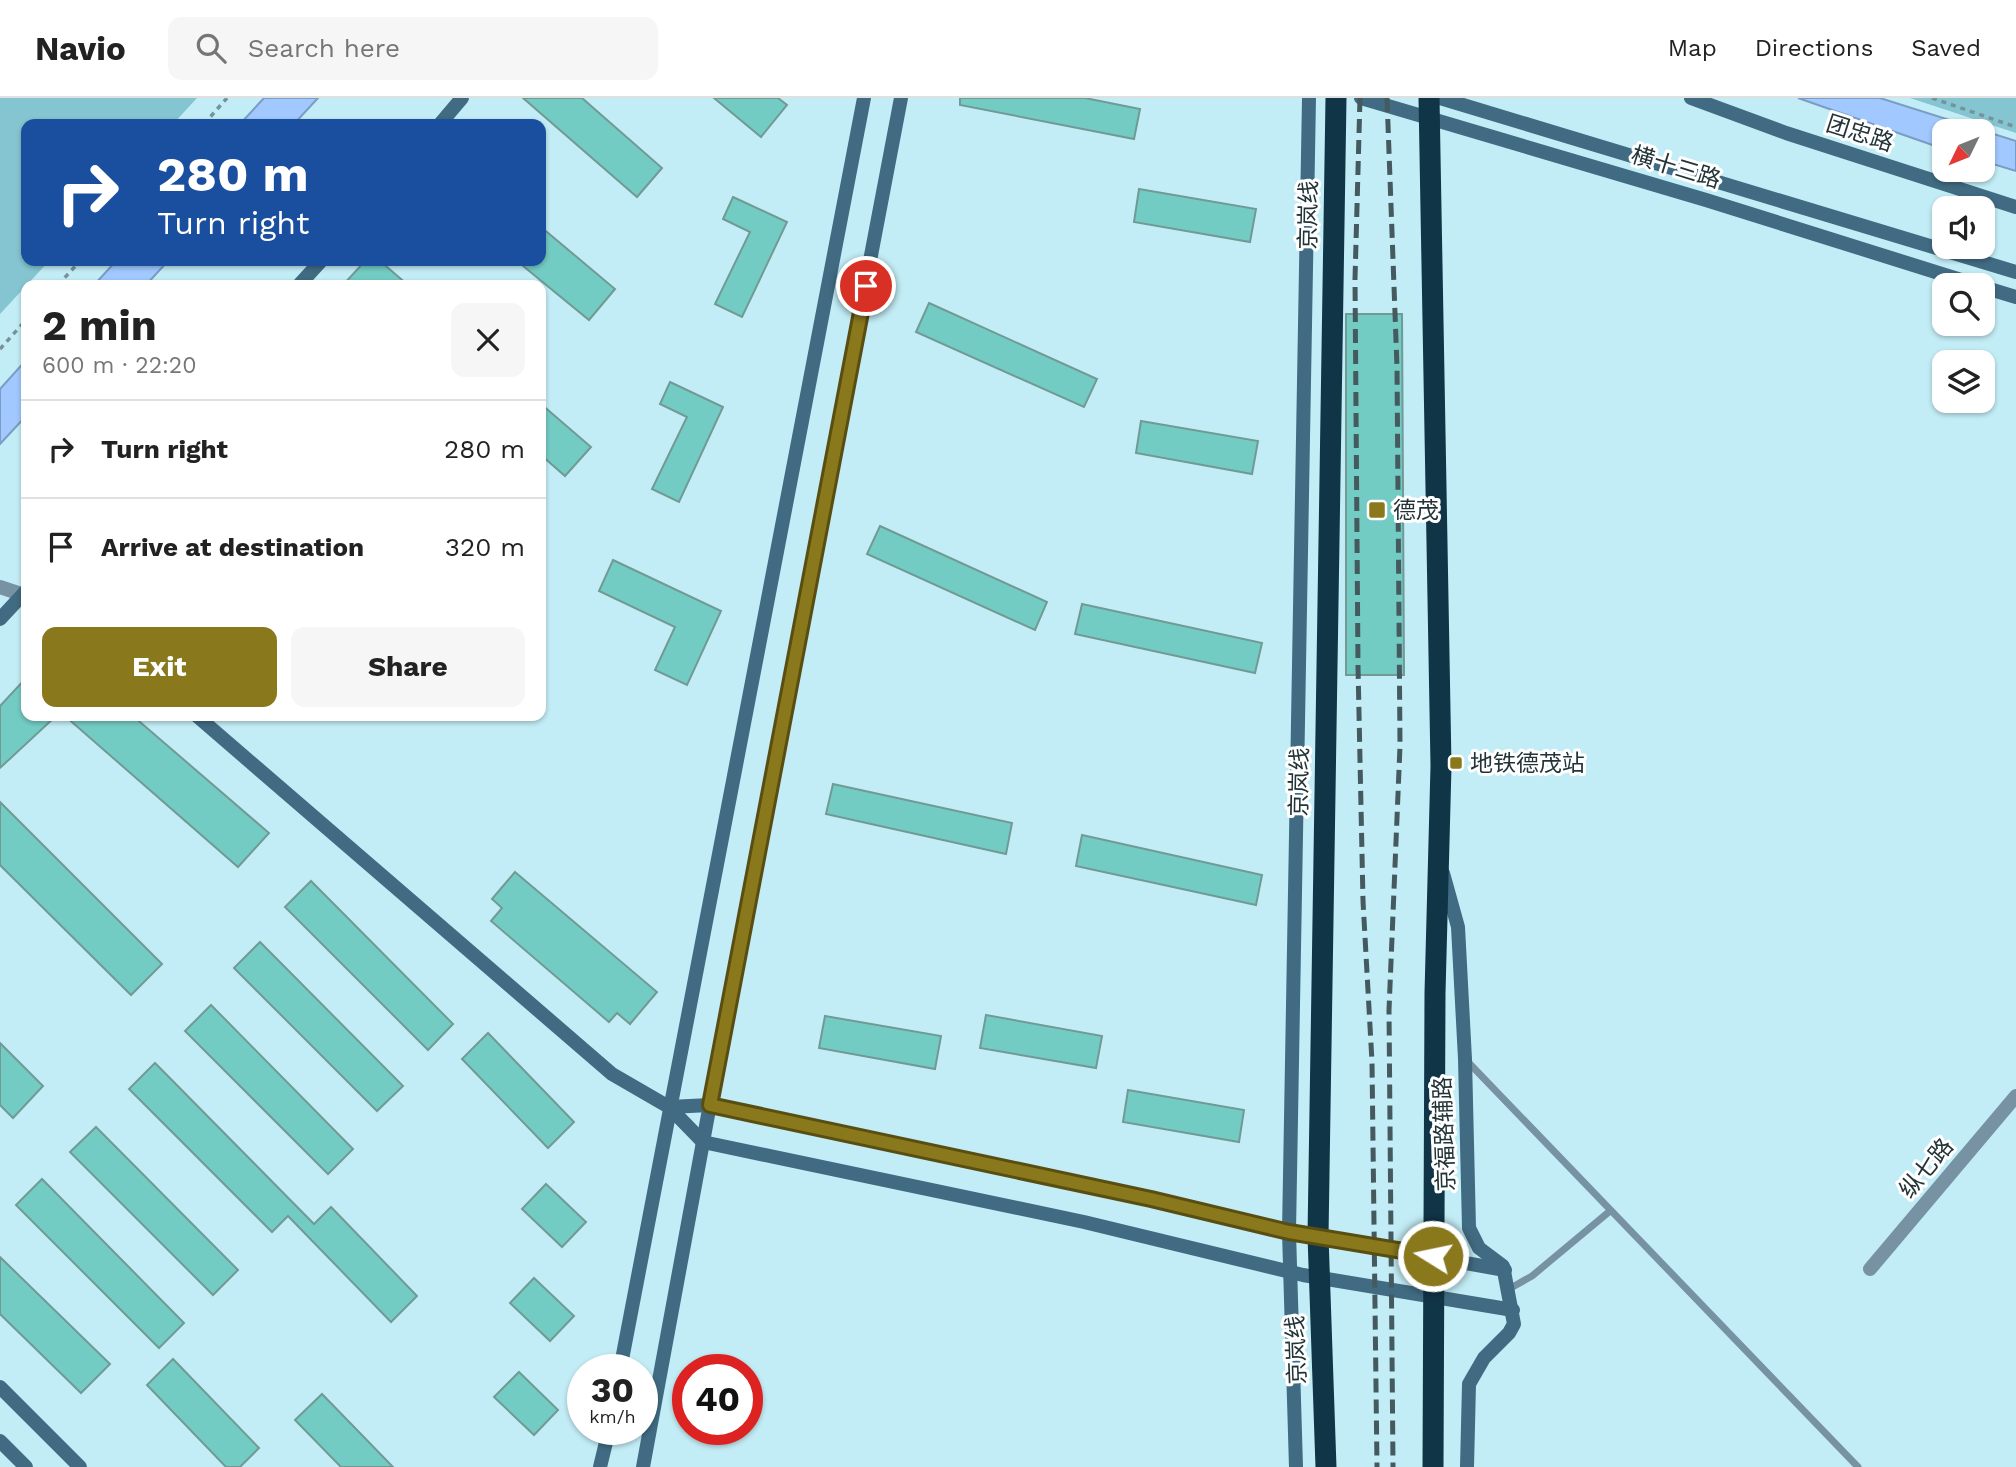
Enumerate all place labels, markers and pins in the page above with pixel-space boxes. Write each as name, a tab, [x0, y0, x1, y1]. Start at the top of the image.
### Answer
pin	[836, 256, 896, 316]
place label: 德茂	[1393, 497, 1439, 524]
marker: 德茂	[1367, 500, 1387, 520]
place label: 地铁德茂站	[1470, 750, 1585, 777]
marker: 地铁德茂站	[1448, 755, 1464, 771]

